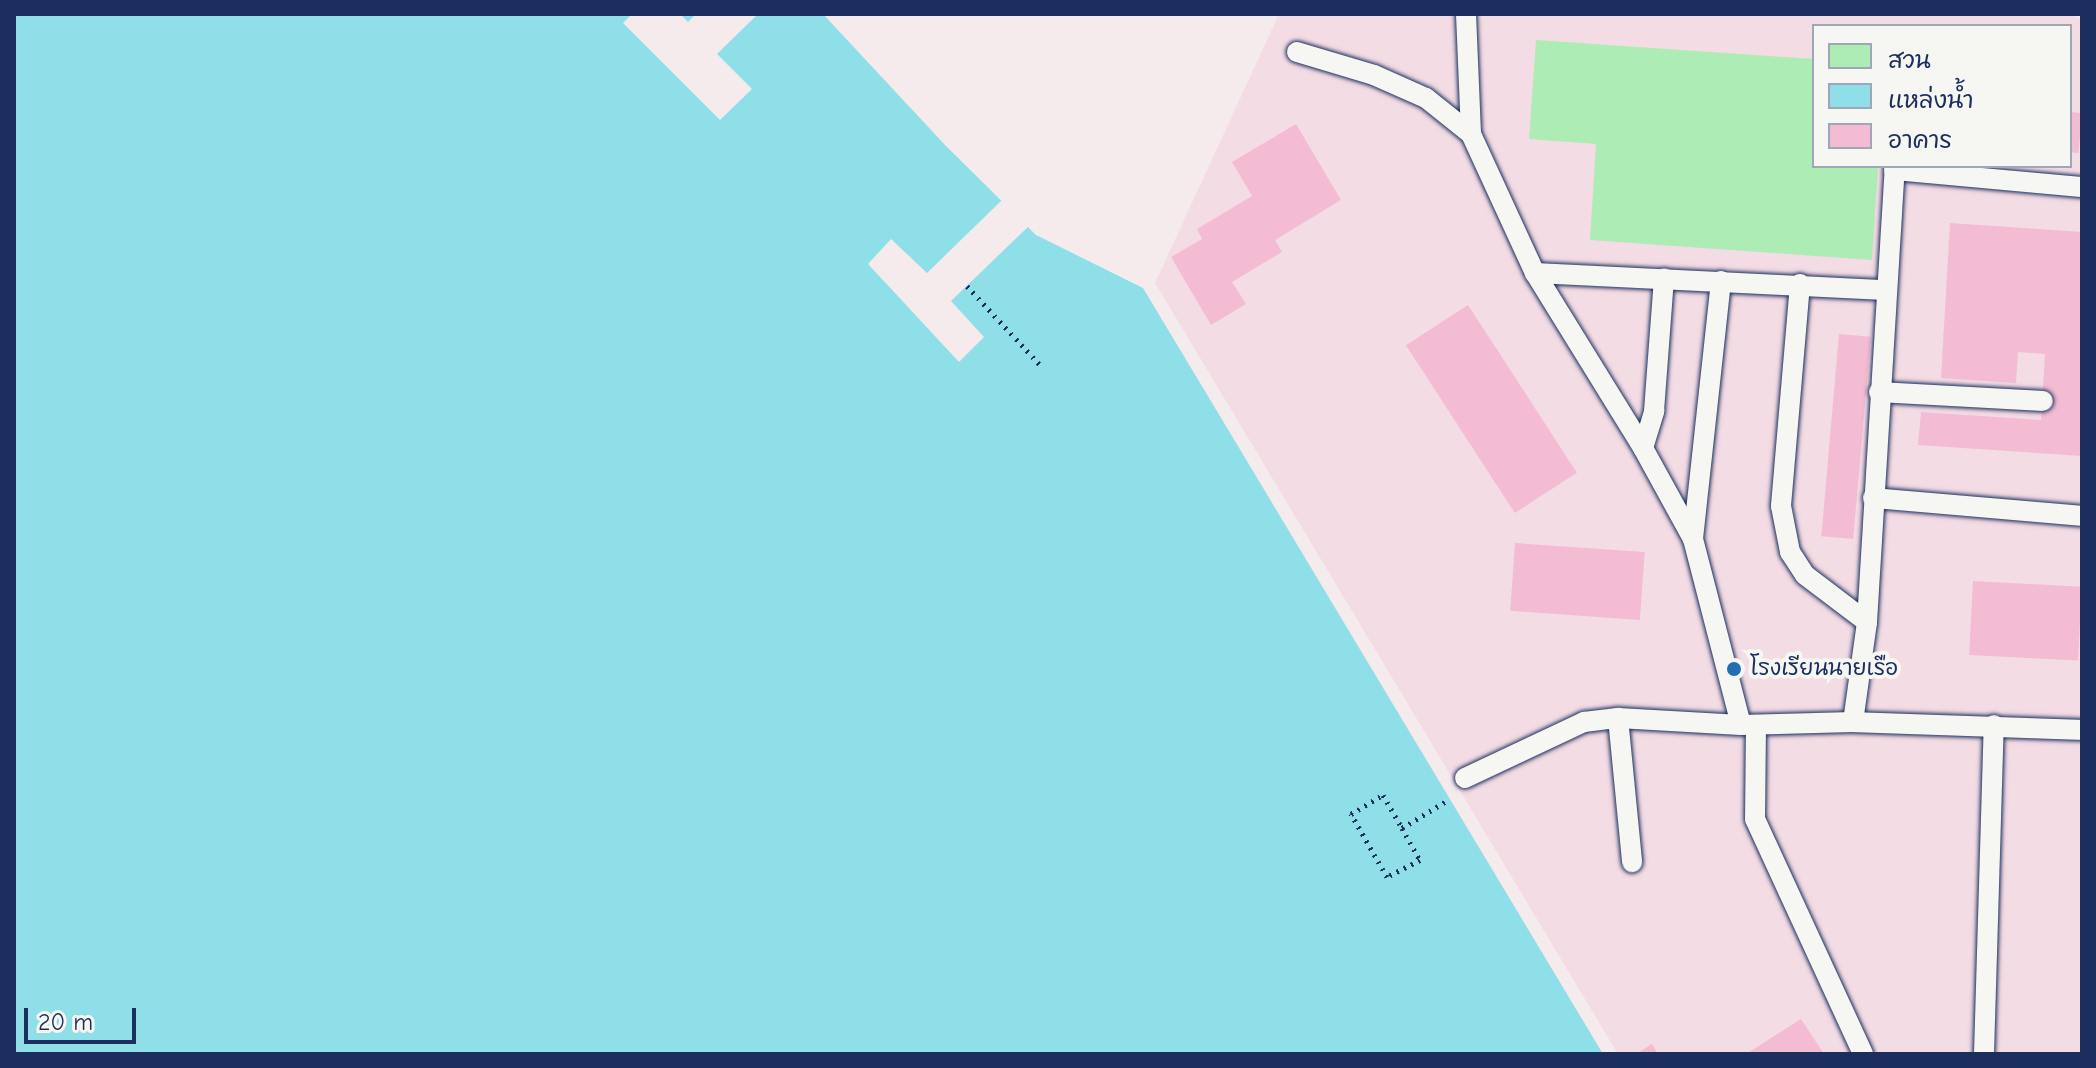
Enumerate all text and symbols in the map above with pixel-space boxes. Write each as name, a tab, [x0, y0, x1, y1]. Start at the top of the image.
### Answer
legend	[1812, 24, 2072, 168]
text: สวน	[1888, 46, 1931, 74]
text: แหล่งน้ำ	[1888, 86, 1974, 114]
text: อาคาร	[1888, 126, 1952, 154]
place label: โรงเรียนนายเรือ	[1750, 656, 1898, 682]
marker: โรงเรียนนายเรือ	[1725, 660, 1743, 678]
scale bar	[28, 992, 140, 1042]
text: 20 m	[38, 1008, 93, 1036]

